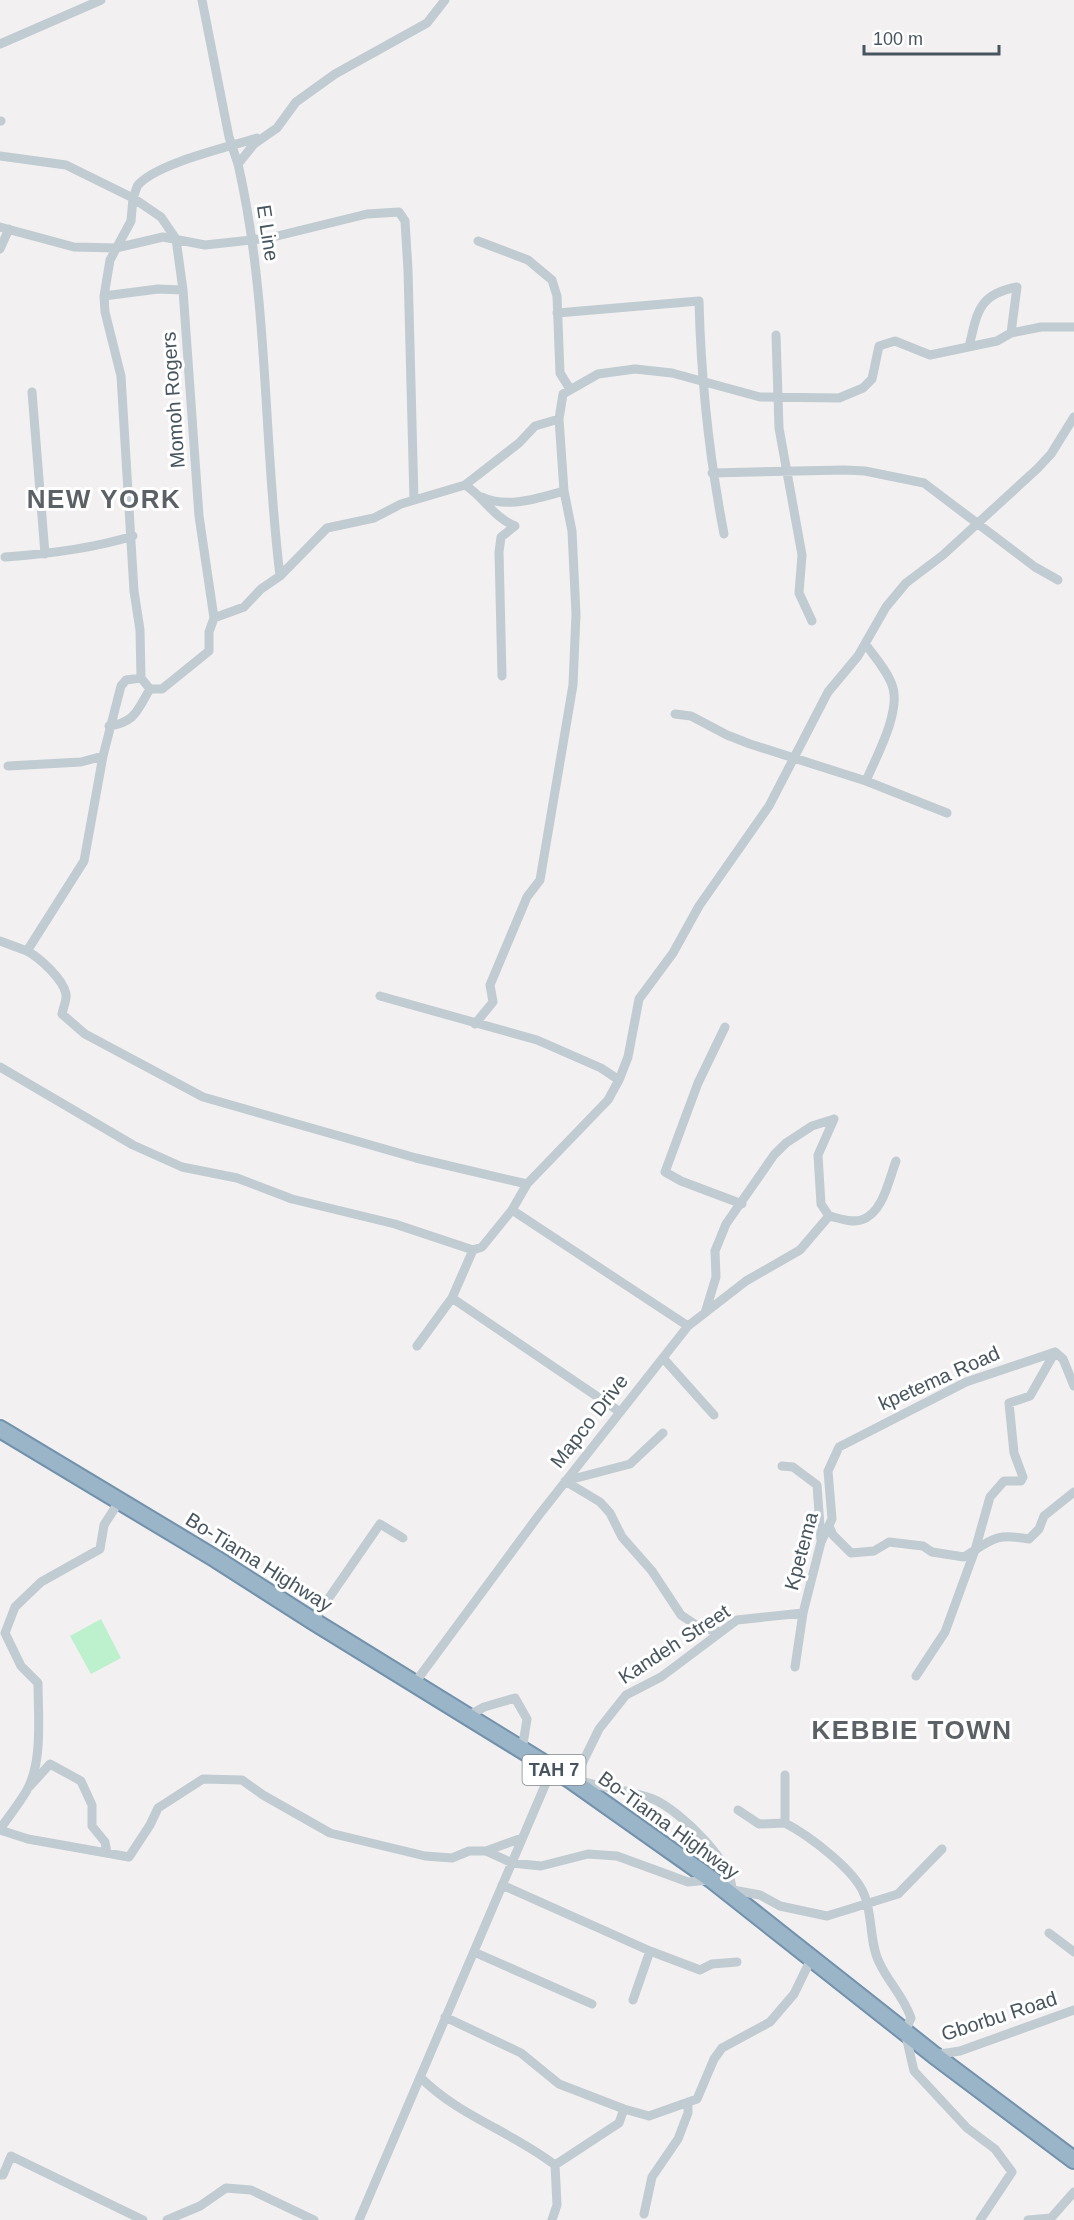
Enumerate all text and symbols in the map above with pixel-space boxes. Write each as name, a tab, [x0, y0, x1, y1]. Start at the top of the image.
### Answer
scale bar	[864, 18, 999, 56]
text: 100 m	[873, 29, 923, 49]
street label: E Line	[253, 203, 283, 263]
street label: Momoh Rogers	[157, 331, 189, 469]
district label: NEW YORK	[27, 484, 181, 514]
street label: kpetema Road	[875, 1341, 1003, 1415]
street label: Mapco Drive	[546, 1370, 632, 1472]
street label: Bo-Tiama Highway	[182, 1508, 336, 1616]
street label: Kpetema	[780, 1509, 822, 1593]
street label: Kandeh Street	[614, 1600, 734, 1688]
district label: KEBBIE TOWN	[812, 1715, 1012, 1745]
road number: TAH 7	[522, 1755, 586, 1785]
street label: Bo-Tiama Highway	[594, 1767, 744, 1883]
street label: Gborbu Road	[939, 1987, 1059, 2045]

